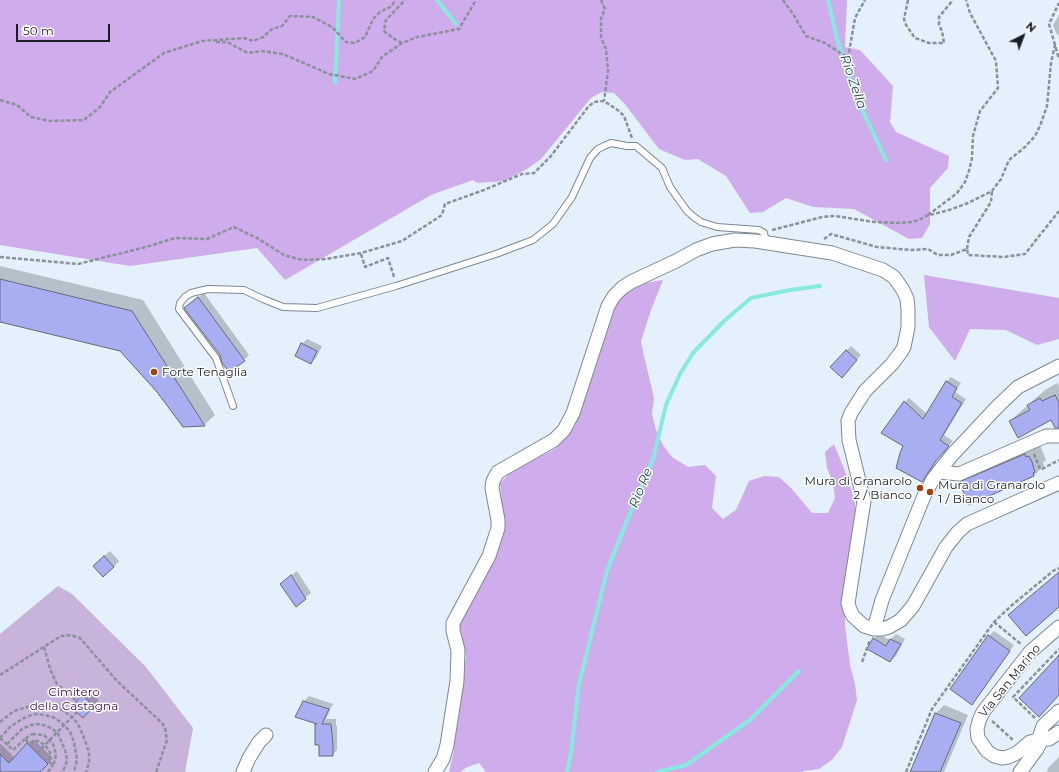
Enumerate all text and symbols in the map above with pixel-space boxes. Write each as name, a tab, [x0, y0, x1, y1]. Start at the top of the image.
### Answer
scale bar	[18, 16, 112, 42]
north arrow	[1003, 16, 1043, 56]
text: N	[1023, 19, 1039, 35]
text: 50 m	[23, 23, 54, 38]
water label: Rio Zella	[836, 53, 870, 111]
place label: Forte Tenaglia	[162, 365, 247, 379]
marker: Forte Tenaglia	[149, 367, 159, 377]
water label: Rio Re	[626, 466, 656, 510]
place label: Mura di Granarolo 2 / Bianco	[805, 474, 912, 502]
place label: Mura di Granarolo 1 / Bianco	[938, 478, 1045, 506]
marker: Mura di Granarolo 2 / Bianco	[915, 483, 925, 493]
marker: Mura di Granarolo 1 / Bianco	[925, 487, 935, 497]
street label: Via San Marino	[976, 642, 1044, 720]
park label: Cimitero della Castagna	[30, 685, 118, 713]

